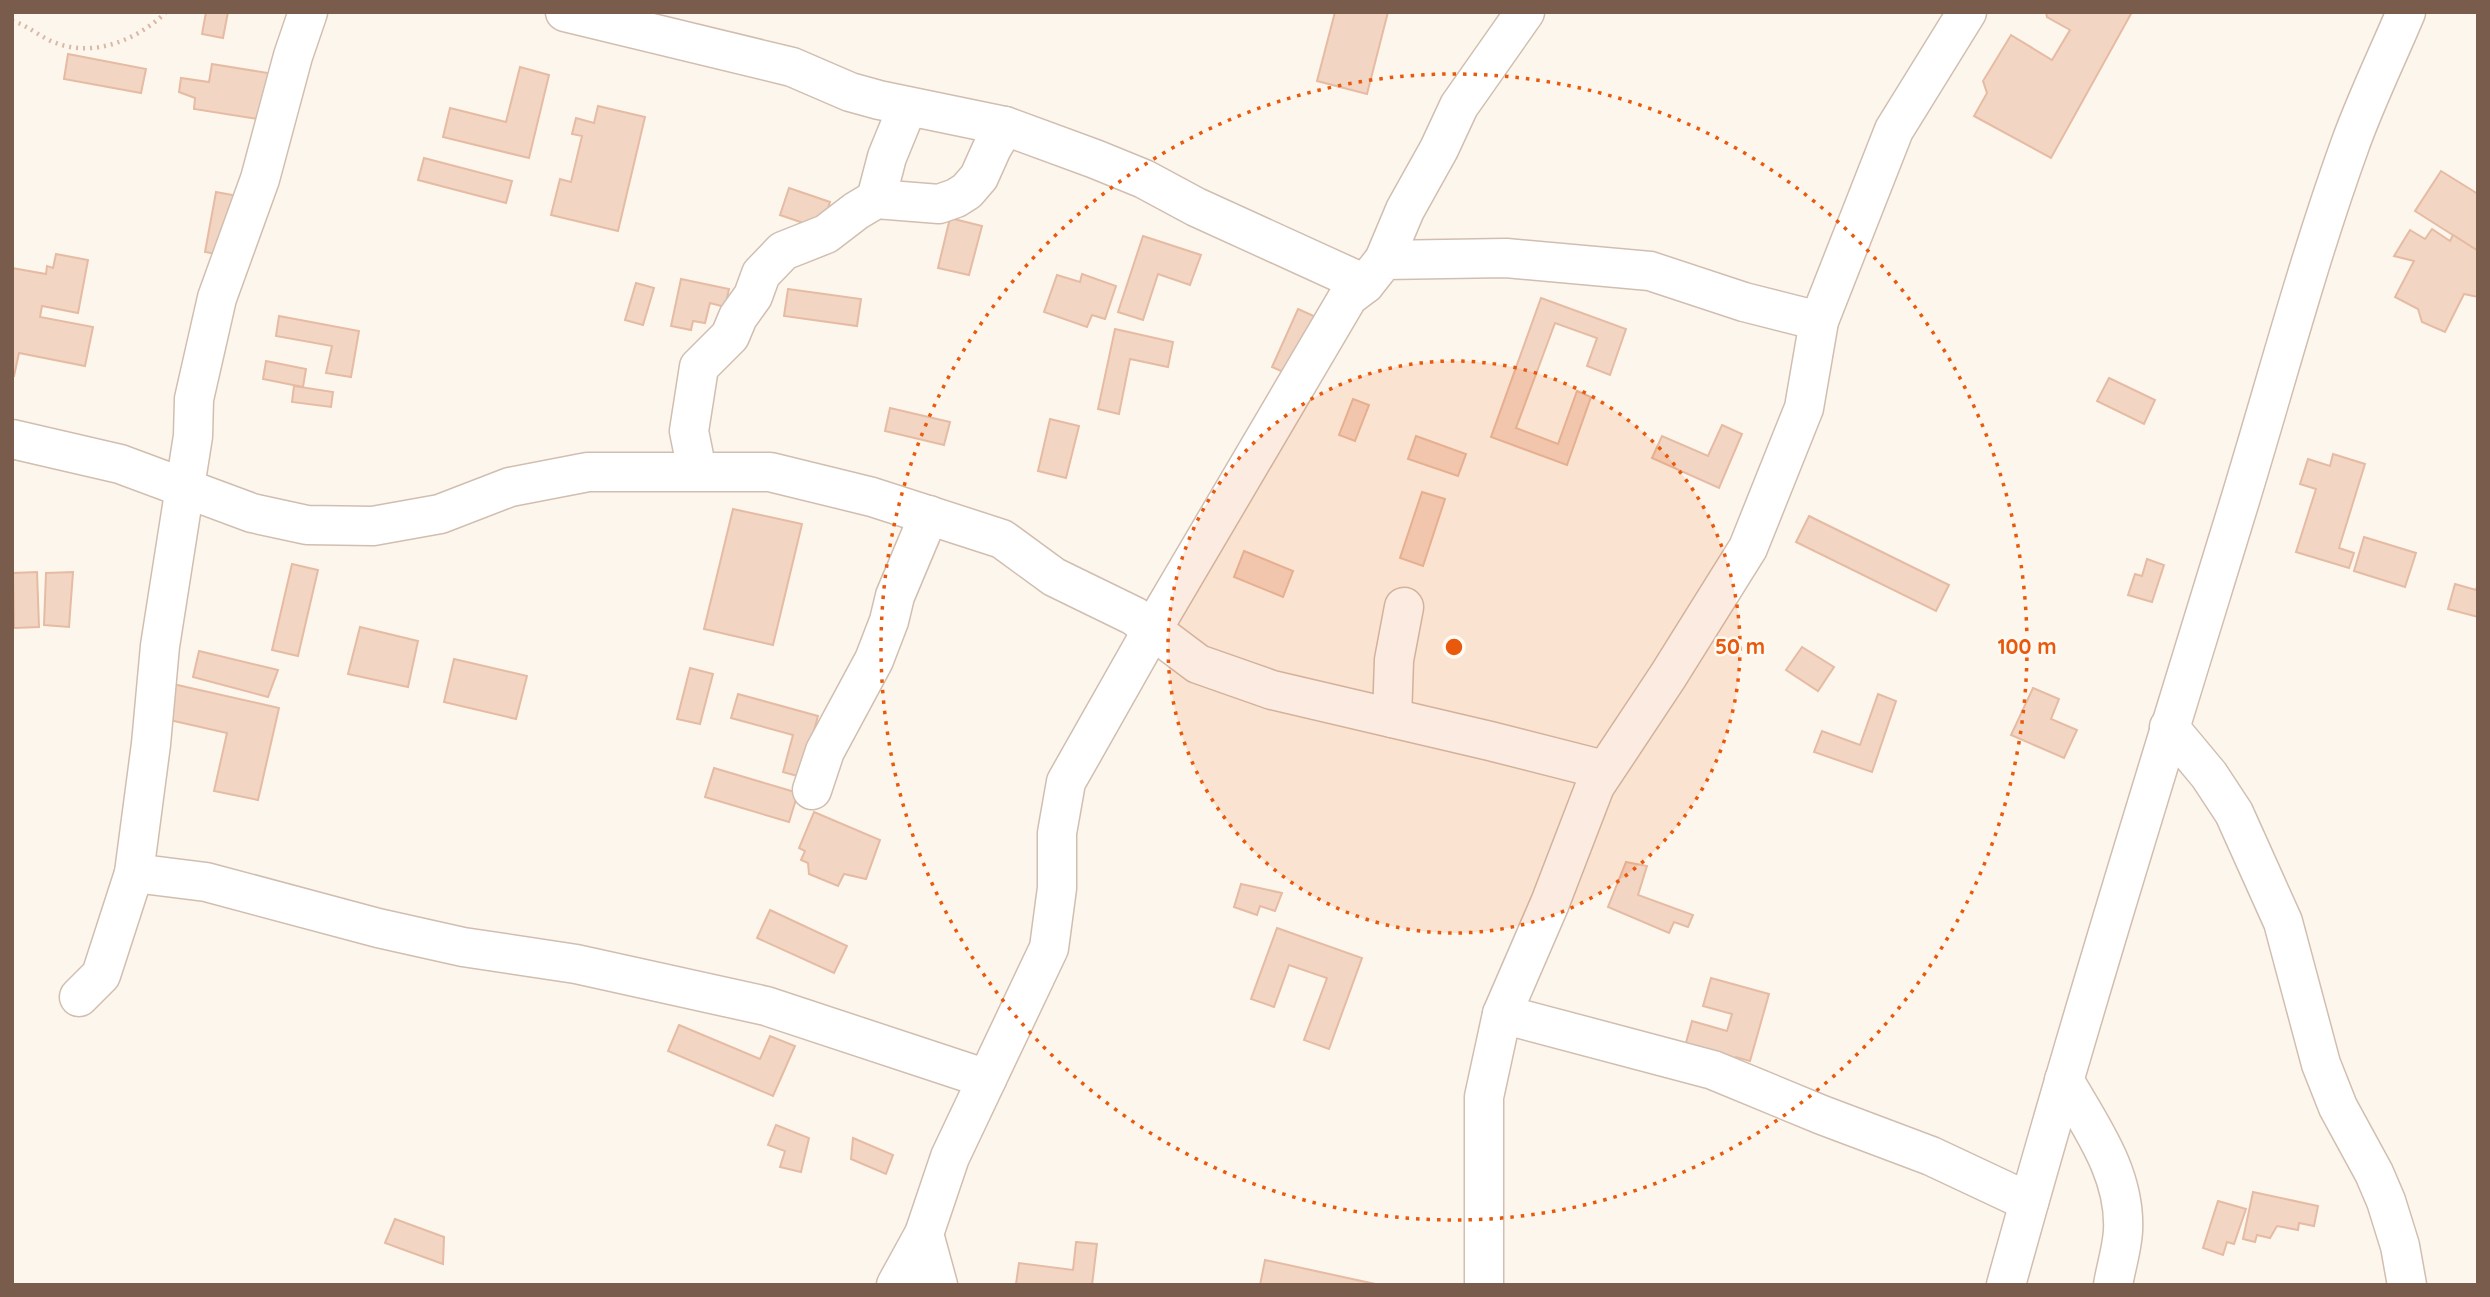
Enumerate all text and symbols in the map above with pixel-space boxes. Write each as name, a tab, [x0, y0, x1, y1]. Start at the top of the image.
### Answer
text: 50 m	[1715, 633, 1765, 659]
text: 100 m	[1997, 633, 2057, 659]
centre of rings	[1442, 635, 1466, 659]

